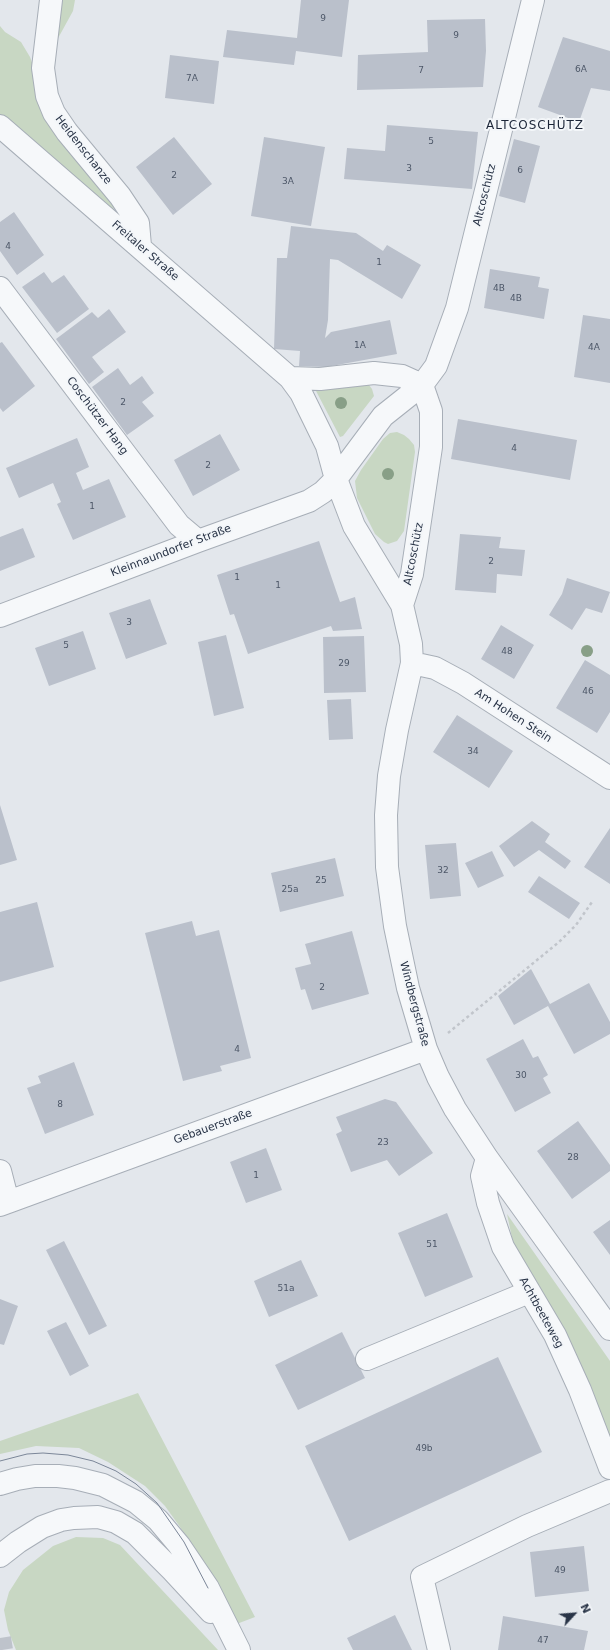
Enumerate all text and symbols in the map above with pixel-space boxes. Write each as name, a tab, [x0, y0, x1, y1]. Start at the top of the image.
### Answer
house number: 9	[320, 14, 326, 24]
house number: 9	[453, 31, 459, 41]
house number: 6A	[575, 65, 587, 75]
house number: 7	[418, 66, 424, 76]
house number: 7A	[186, 74, 198, 84]
street label: Heidenschanze	[52, 113, 114, 187]
district label: ALTCOSCHÜTZ	[486, 119, 584, 133]
house number: 5	[428, 137, 434, 147]
street label: Altcoschütz	[471, 163, 499, 227]
house number: 3	[406, 164, 412, 174]
house number: 6	[517, 166, 523, 176]
house number: 2	[171, 171, 177, 181]
house number: 3A	[282, 177, 294, 187]
street label: Freitaler Straße	[109, 218, 181, 284]
house number: 4	[5, 242, 11, 252]
house number: 1	[376, 258, 382, 268]
house number: 4B	[493, 284, 505, 294]
house number: 4B	[510, 294, 522, 304]
house number: 1A	[354, 341, 366, 351]
house number: 4A	[588, 343, 600, 353]
street label: Coschützer Hang	[63, 375, 131, 457]
house number: 2	[120, 398, 126, 408]
house number: 4	[511, 444, 517, 454]
house number: 2	[205, 461, 211, 471]
house number: 1	[89, 502, 95, 512]
street label: Kleinnaundorfer Straße	[109, 522, 233, 580]
street label: Altcoschütz	[401, 522, 427, 586]
house number: 2	[488, 557, 494, 567]
house number: 1	[234, 573, 240, 583]
house number: 1	[275, 581, 281, 591]
house number: 3	[126, 618, 132, 628]
house number: 5	[63, 641, 69, 651]
house number: 48	[501, 647, 513, 657]
house number: 29	[338, 659, 350, 669]
street label: Am Hohen Stein	[472, 686, 554, 746]
house number: 46	[582, 687, 594, 697]
house number: 34	[467, 747, 479, 757]
house number: 32	[437, 866, 449, 876]
house number: 25	[315, 876, 327, 886]
house number: 25a	[282, 885, 298, 895]
street label: Windbergstraße	[396, 960, 432, 1048]
house number: 2	[319, 983, 325, 993]
house number: 4	[234, 1045, 240, 1055]
house number: 30	[515, 1071, 527, 1081]
house number: 8	[57, 1100, 63, 1110]
street label: Gebauerstraße	[172, 1107, 254, 1147]
house number: 23	[377, 1138, 389, 1148]
house number: 28	[567, 1153, 579, 1163]
house number: 1	[253, 1171, 259, 1181]
house number: 51	[426, 1240, 438, 1250]
street label: Achtbeeteweg	[516, 1275, 566, 1351]
house number: 51a	[278, 1284, 294, 1294]
house number: 49b	[415, 1444, 433, 1454]
house number: 49	[554, 1566, 566, 1576]
north arrow	[554, 1594, 594, 1634]
text: N	[577, 1602, 593, 1616]
house number: 47	[537, 1636, 549, 1646]

